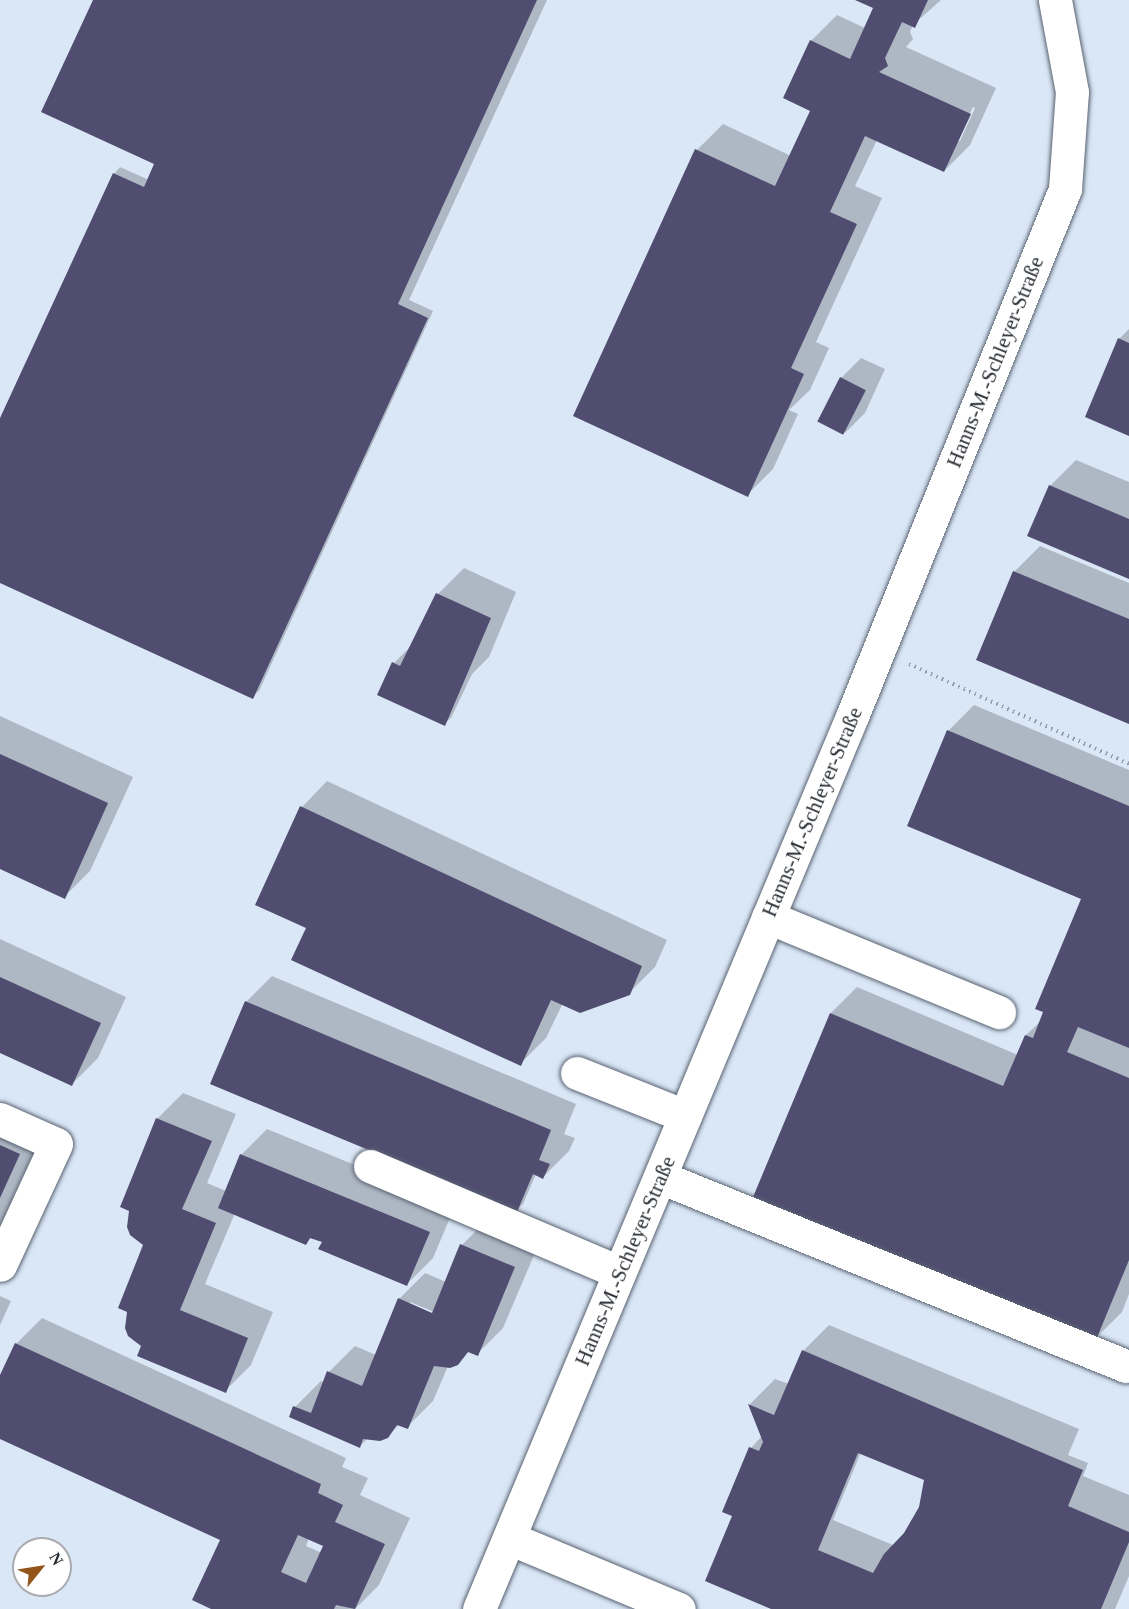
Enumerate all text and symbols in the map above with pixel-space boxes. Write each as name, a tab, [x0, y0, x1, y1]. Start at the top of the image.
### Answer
street label: Hanns-M.-Schleyer-Straße	[941, 253, 1049, 471]
street label: Hanns-M.-Schleyer-Straße	[756, 703, 868, 921]
street label: Hanns-M.-Schleyer-Straße	[569, 1152, 681, 1370]
north arrow	[12, 1537, 72, 1597]
text: N	[46, 1549, 67, 1568]

